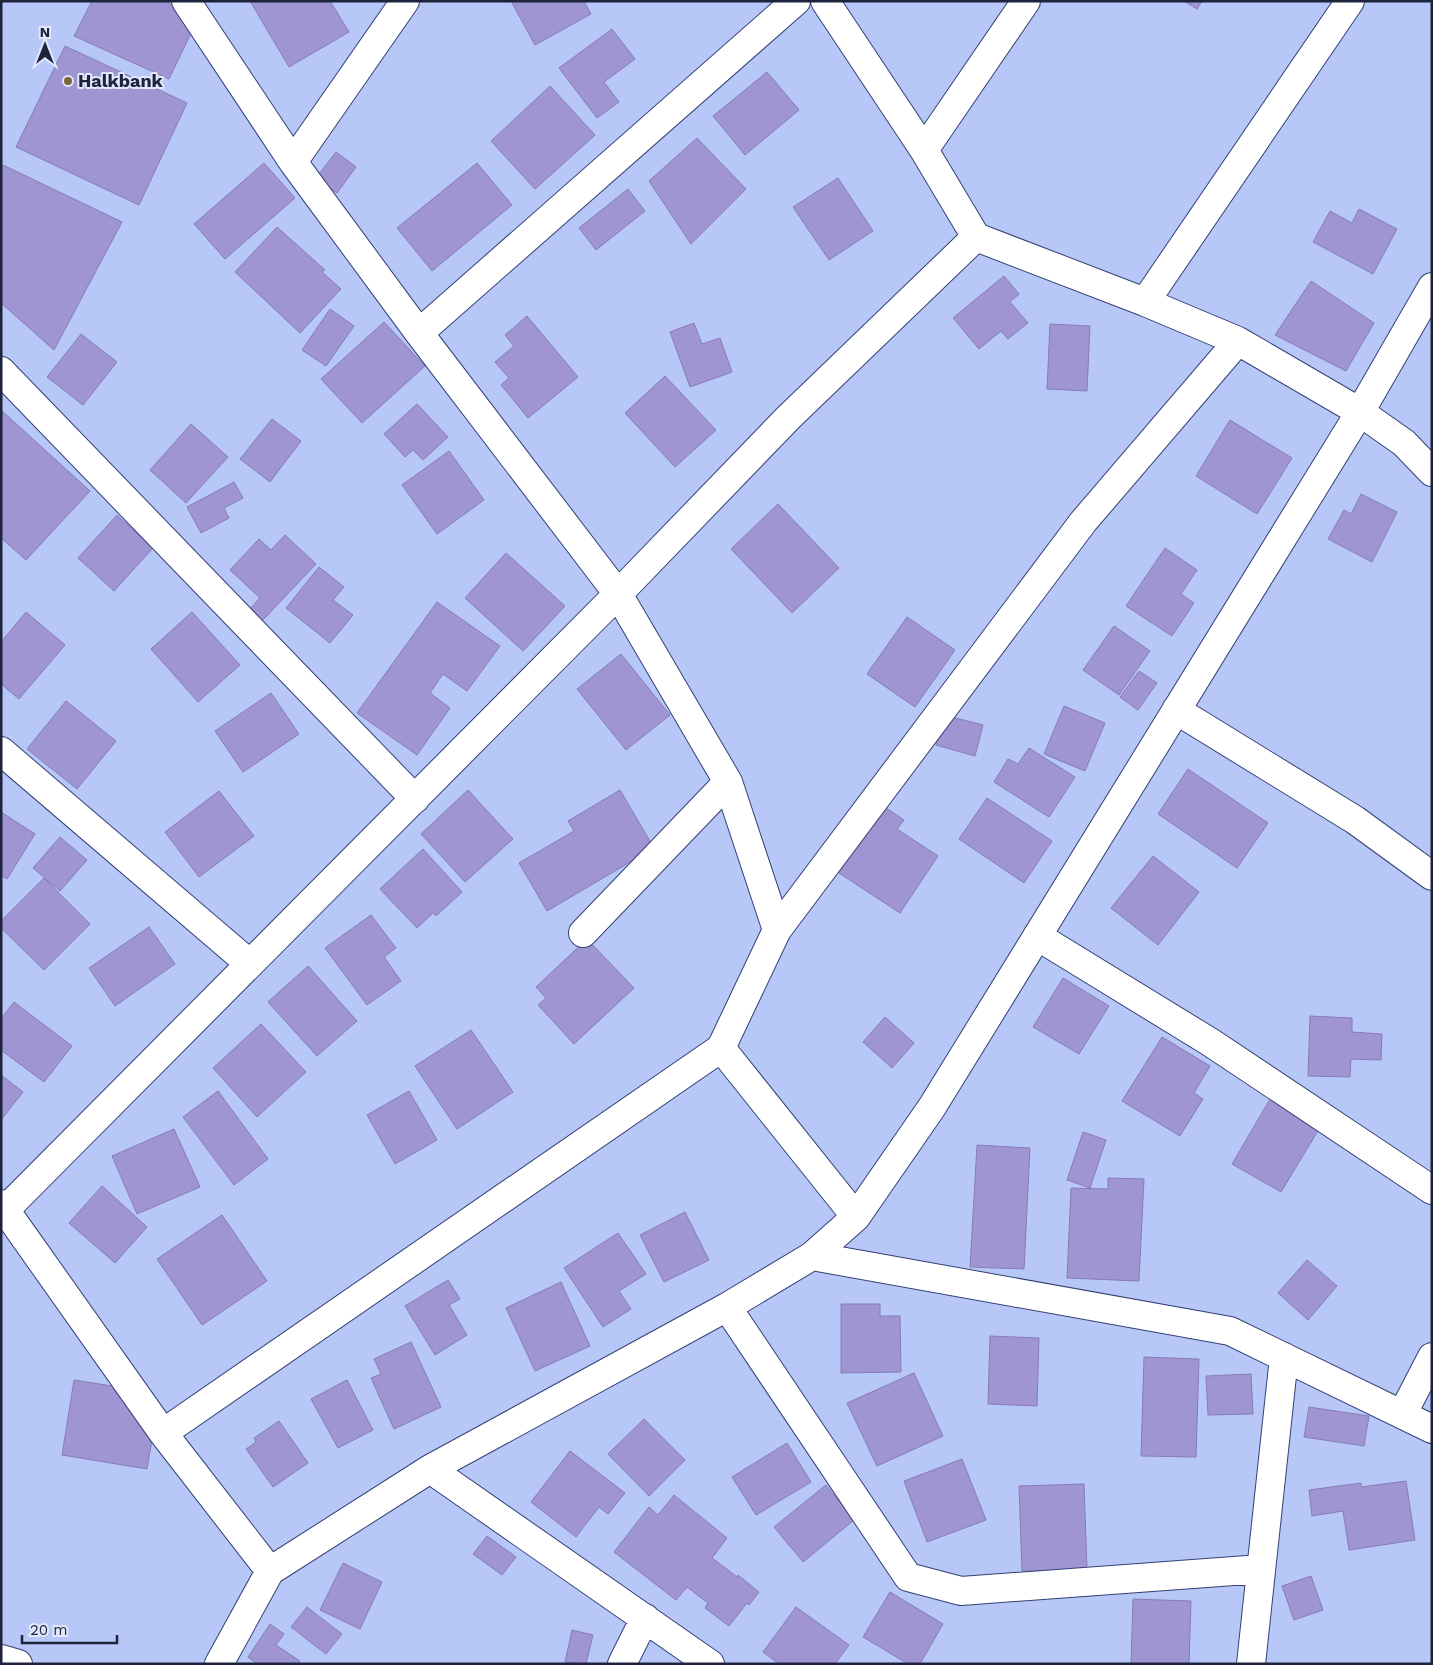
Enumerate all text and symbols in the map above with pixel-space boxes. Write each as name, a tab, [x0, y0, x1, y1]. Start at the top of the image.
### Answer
north arrow	[20, 20, 70, 70]
text: N	[40, 24, 50, 40]
place label: Halkbank	[78, 70, 164, 91]
marker: Halkbank	[62, 75, 74, 87]
scale bar	[22, 1612, 118, 1644]
text: 20 m	[30, 1621, 68, 1639]

